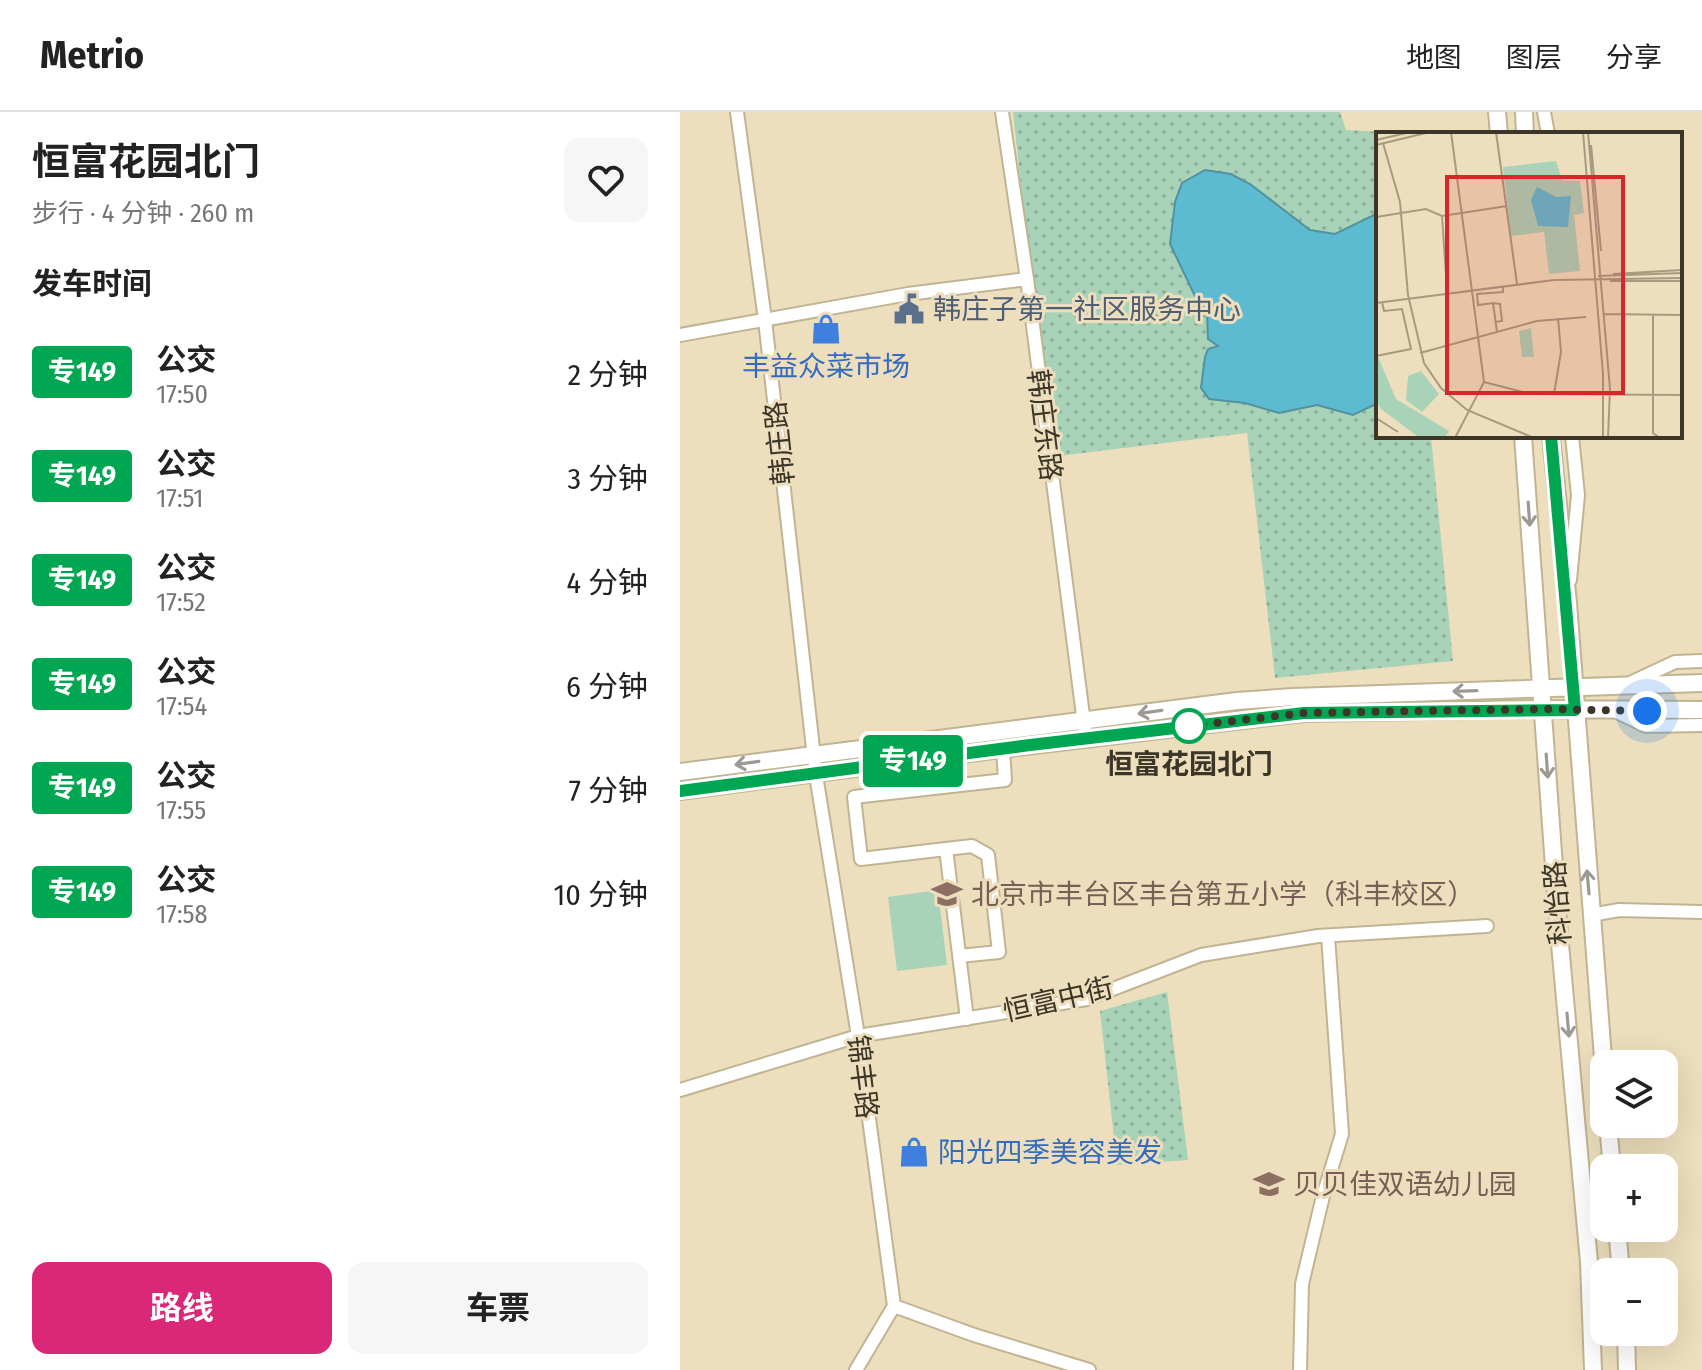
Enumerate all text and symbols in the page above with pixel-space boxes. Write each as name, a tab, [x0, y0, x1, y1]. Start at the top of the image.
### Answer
text: Metrio	[40, 32, 144, 78]
text: 地图	[1406, 41, 1462, 74]
text: 图层	[1506, 41, 1562, 74]
text: 分享	[1606, 41, 1662, 74]
inset map	[1376, 132, 1682, 438]
button: heart	[564, 138, 648, 222]
text: 恒富花园北门	[32, 139, 260, 185]
text: 步行 · 4 分钟 · 260 m	[32, 198, 254, 229]
text: 发车时间	[32, 266, 152, 302]
public building icon: 韩庄子第一社区服务中心	[892, 292, 926, 326]
place label: 韩庄子第一社区服务中心	[933, 293, 1241, 326]
shop icon: 丰益众菜市场	[809, 312, 843, 346]
text: 公交	[156, 342, 216, 378]
place label: 丰益众菜市场	[742, 350, 910, 383]
text: 专149	[48, 355, 116, 388]
text: 2 分钟	[568, 357, 648, 393]
street label: 韩庄东路	[1021, 367, 1068, 483]
text: 17:50	[156, 379, 208, 410]
street label: 韩庄路	[759, 399, 800, 486]
text: 公交	[156, 446, 216, 482]
text: 专149	[48, 459, 116, 492]
text: 3 分钟	[567, 461, 648, 497]
text: 17:51	[156, 483, 203, 514]
one-way arrow	[1522, 500, 1537, 527]
text: 公交	[156, 550, 216, 586]
text: 专149	[48, 563, 116, 596]
text: 4 分钟	[566, 565, 648, 601]
text: 17:52	[156, 587, 206, 618]
text: 公交	[156, 654, 216, 690]
text: 专149	[48, 667, 116, 700]
text: 6 分钟	[566, 669, 648, 705]
one-way arrow	[1452, 683, 1479, 699]
text: 17:54	[156, 691, 207, 722]
your location	[1627, 691, 1667, 731]
one-way arrow	[1138, 705, 1163, 720]
marker: 恒富花园北门	[1172, 709, 1206, 743]
line badge: 专149	[857, 735, 969, 787]
text: 专149	[879, 744, 947, 777]
place label: 恒富花园北门	[1105, 748, 1273, 781]
one-way arrow	[1540, 752, 1555, 779]
one-way arrow	[735, 756, 760, 771]
text: 公交	[156, 758, 216, 794]
text: 专149	[48, 771, 116, 804]
text: 7 分钟	[569, 773, 648, 809]
text: 17:55	[156, 795, 206, 826]
street label: 科怡路	[1538, 860, 1577, 946]
text: 公交	[156, 862, 216, 898]
one-way arrow	[1580, 869, 1595, 895]
text: 专149	[48, 875, 116, 908]
text: 10 分钟	[554, 877, 648, 913]
school or university icon: 北京市丰台区丰台第五小学（科丰校区）	[930, 877, 964, 911]
place label: 北京市丰台区丰台第五小学（科丰校区）	[971, 878, 1475, 911]
text: 17:58	[156, 899, 207, 930]
street label: 恒富中街	[1000, 971, 1116, 1028]
one-way arrow	[1560, 1011, 1575, 1038]
street label: 锦丰路	[841, 1033, 884, 1121]
map controls	[1590, 1050, 1678, 1346]
button: layers	[1590, 1050, 1678, 1138]
shop icon: 阳光四季美容美发	[897, 1135, 931, 1169]
place label: 阳光四季美容美发	[938, 1136, 1162, 1169]
button: +	[1590, 1154, 1678, 1242]
school or university icon: 贝贝佳双语幼儿园	[1252, 1167, 1286, 1201]
place label: 贝贝佳双语幼儿园	[1293, 1168, 1517, 1201]
button: −	[1590, 1258, 1678, 1346]
button: 路线	[32, 1262, 332, 1354]
button: 车票	[348, 1262, 648, 1354]

